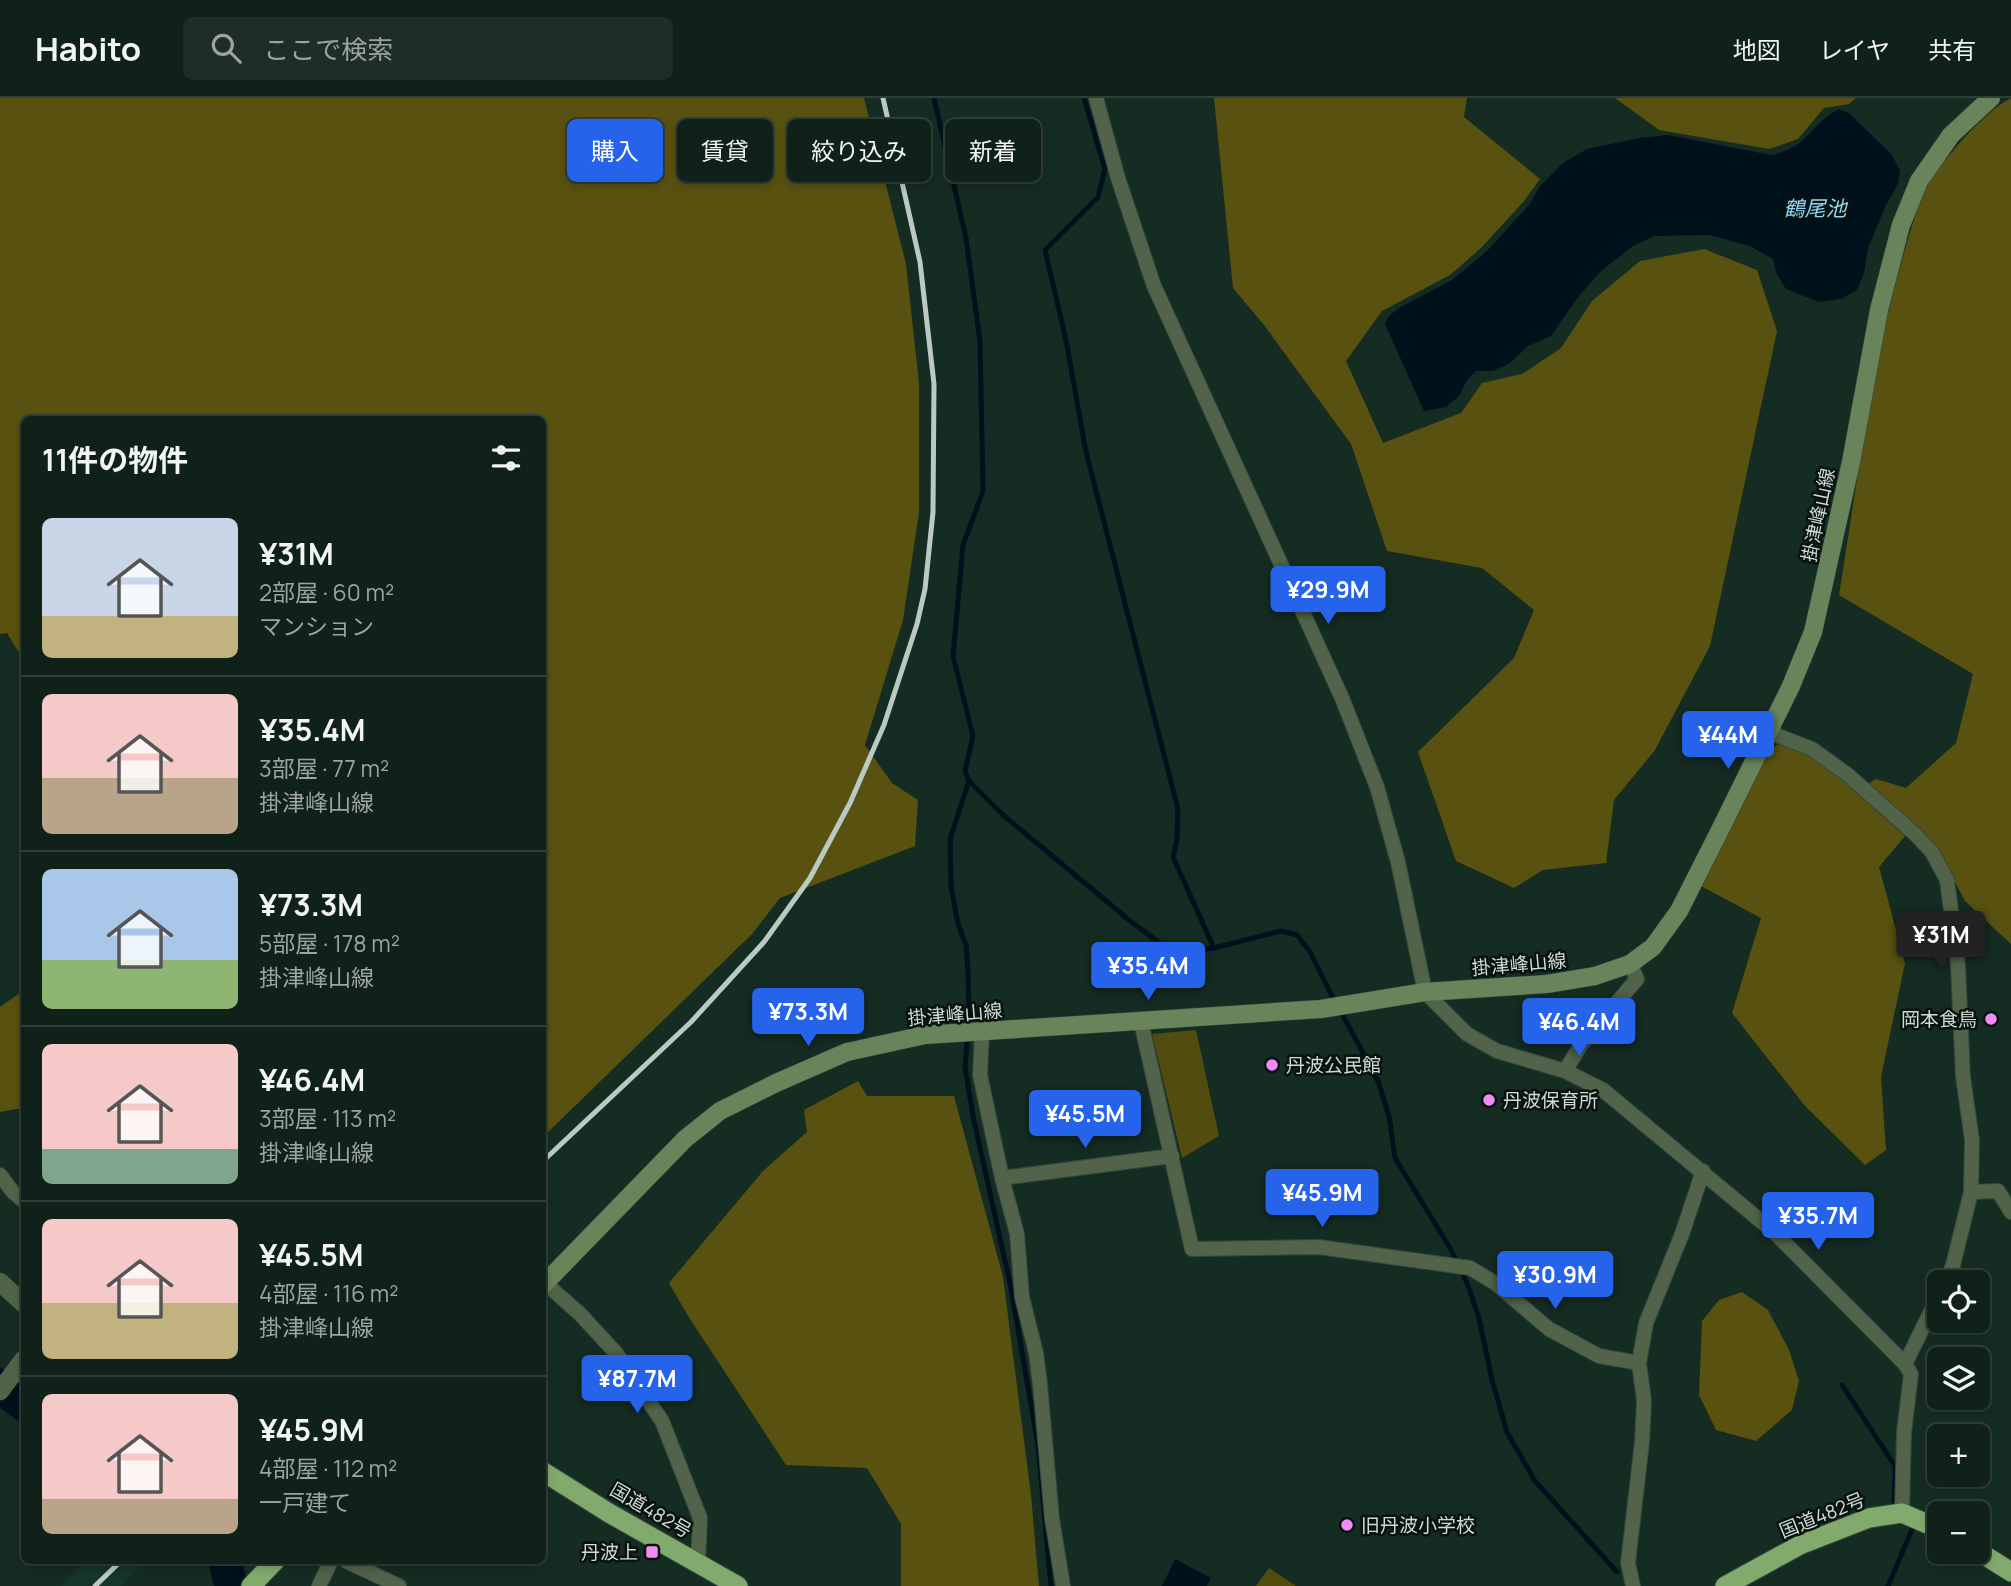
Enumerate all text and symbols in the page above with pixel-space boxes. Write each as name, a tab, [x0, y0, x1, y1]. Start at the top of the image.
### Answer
search box	[183, 17, 673, 80]
text: Habito	[35, 26, 141, 71]
icon: search	[207, 29, 245, 67]
text: ここで検索	[263, 31, 393, 67]
text: 地図	[1733, 33, 1781, 66]
text: レイヤ	[1819, 33, 1890, 66]
text: 共有	[1928, 33, 1976, 66]
chip: 購入	[567, 119, 663, 182]
chip: 賃貸	[677, 119, 773, 182]
chip: 絞り込み	[787, 119, 931, 182]
chip: 新着	[945, 119, 1041, 182]
water label: 鶴尾池	[1784, 194, 1848, 222]
text: 11件の物件	[42, 439, 188, 480]
icon: filters	[487, 439, 525, 477]
street label: 掛津峰山線	[1795, 466, 1841, 564]
text: ¥31M	[259, 533, 334, 574]
icon: home	[98, 546, 182, 630]
pin: ¥29.9M	[1271, 566, 1385, 626]
text: ¥29.9M	[1287, 573, 1369, 605]
text: 2部屋 · 60 m²	[259, 576, 394, 608]
text: マンション	[259, 610, 374, 642]
text: ¥35.4M	[259, 709, 365, 750]
pin: ¥44M	[1687, 712, 1769, 771]
text: ¥44M	[1698, 718, 1758, 750]
icon: home	[98, 722, 182, 806]
text: 3部屋 · 77 m²	[259, 752, 389, 784]
text: 掛津峰山線	[259, 786, 374, 818]
text: ¥73.3M	[259, 884, 363, 925]
icon: home	[98, 897, 182, 981]
pin: ¥31M	[1900, 912, 1982, 971]
text: ¥31M	[1912, 918, 1970, 950]
text: 5部屋 · 178 m²	[259, 927, 400, 959]
pin: ¥35.4M	[1091, 942, 1205, 1002]
street label: 掛津峰山線	[1471, 947, 1567, 981]
text: ¥35.4M	[1107, 949, 1189, 981]
text: 掛津峰山線	[259, 961, 374, 993]
pin: ¥73.3M	[751, 988, 865, 1048]
text: ¥73.3M	[768, 995, 848, 1027]
street label: 掛津峰山線	[907, 997, 1003, 1031]
pin: ¥46.4M	[1522, 998, 1636, 1058]
text: ¥46.4M	[1538, 1005, 1620, 1037]
place label: 岡本食鳥	[1901, 1006, 1977, 1032]
marker: 岡本食鳥	[1983, 1011, 1999, 1027]
place label: 丹波公民館	[1286, 1052, 1381, 1078]
marker: 丹波公民館	[1264, 1057, 1280, 1073]
text: ¥46.4M	[259, 1059, 365, 1100]
icon: home	[98, 1072, 182, 1156]
place label: 丹波保育所	[1503, 1087, 1598, 1113]
pin: ¥45.5M	[1028, 1090, 1142, 1150]
marker: 丹波保育所	[1481, 1092, 1497, 1108]
text: ¥45.5M	[1045, 1097, 1125, 1129]
text: 3部屋 · 113 m²	[259, 1102, 396, 1134]
text: 掛津峰山線	[259, 1136, 374, 1168]
pin: ¥45.9M	[1265, 1170, 1379, 1229]
text: ¥45.9M	[1282, 1176, 1362, 1208]
pin: ¥35.7M	[1761, 1192, 1875, 1252]
text: ¥35.7M	[1778, 1199, 1858, 1231]
text: ¥45.5M	[259, 1234, 363, 1275]
icon: home	[98, 1247, 182, 1331]
pin: ¥30.9M	[1498, 1252, 1612, 1311]
text: ¥30.9M	[1513, 1258, 1597, 1290]
map controls	[1927, 1270, 1990, 1564]
button: locate	[1927, 1270, 1990, 1333]
text: 4部屋 · 116 m²	[259, 1277, 398, 1309]
text: 掛津峰山線	[259, 1311, 374, 1343]
button: layers	[1927, 1347, 1990, 1410]
pin: ¥87.7M	[580, 1356, 694, 1415]
text: ¥87.7M	[598, 1362, 676, 1394]
text: ¥45.9M	[259, 1409, 364, 1450]
icon: home	[98, 1422, 182, 1506]
button: +	[1927, 1424, 1990, 1487]
text: 4部屋 · 112 m²	[259, 1452, 397, 1484]
street label: 国道482号	[606, 1476, 696, 1544]
text: 一戸建て	[259, 1486, 351, 1518]
street label: 国道482号	[1775, 1486, 1869, 1544]
button: −	[1927, 1501, 1990, 1564]
place label: 旧丹波小学校	[1361, 1512, 1475, 1538]
marker: 旧丹波小学校	[1339, 1517, 1355, 1533]
place label: 丹波上	[581, 1539, 638, 1565]
marker: 丹波上	[644, 1544, 660, 1560]

